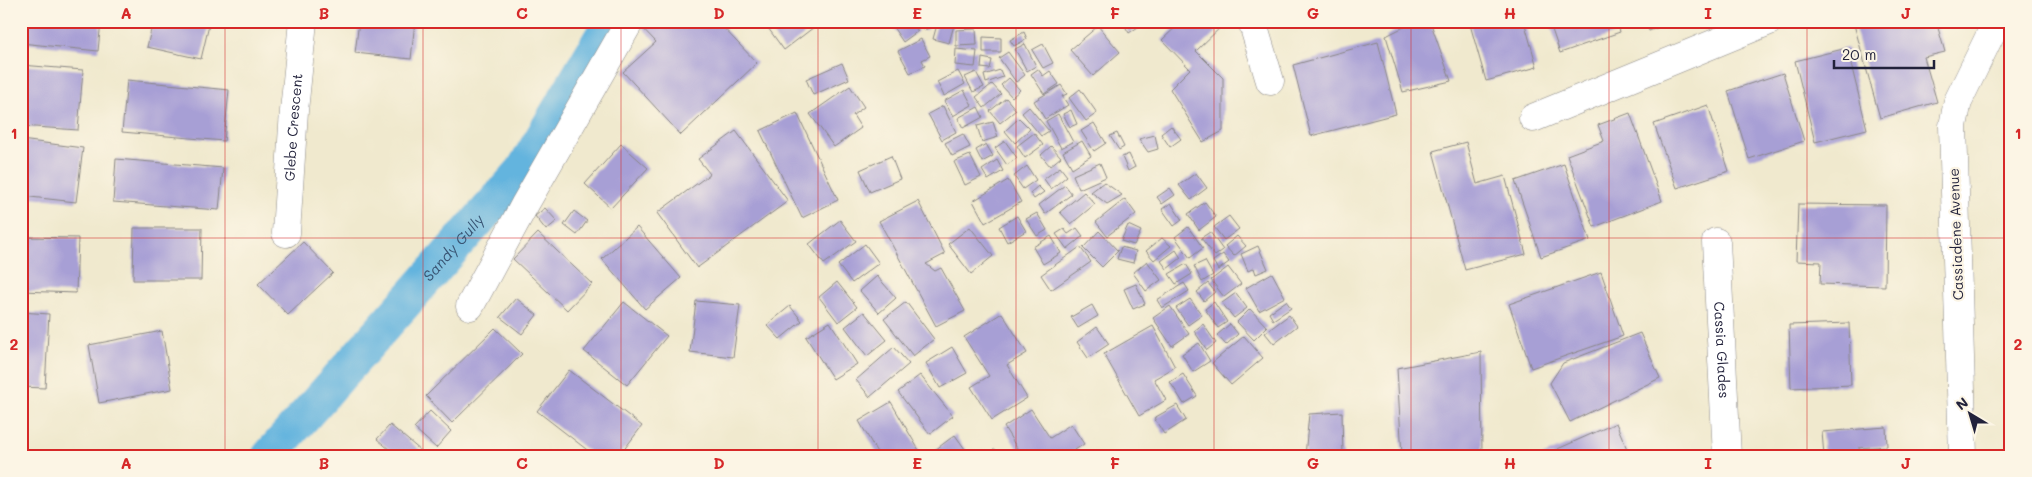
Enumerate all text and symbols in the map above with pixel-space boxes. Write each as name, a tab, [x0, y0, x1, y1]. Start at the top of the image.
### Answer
text: A	[120, 2, 132, 23]
text: B	[319, 2, 329, 23]
text: C	[516, 2, 528, 23]
text: D	[713, 2, 725, 23]
text: E	[912, 2, 922, 23]
text: F	[1110, 2, 1120, 23]
text: G	[1307, 2, 1319, 23]
text: H	[1504, 2, 1516, 23]
text: I	[1704, 2, 1712, 23]
text: J	[1901, 2, 1911, 23]
scale bar	[1834, 38, 1934, 70]
text: 20 m	[1842, 44, 1876, 64]
street label: Glebe Crescent	[279, 72, 307, 182]
text: 1	[10, 122, 18, 143]
text: 1	[2014, 122, 2022, 143]
street label: Cassiadene Avenue	[1944, 168, 1967, 300]
water label: Sandy Gully	[418, 210, 488, 285]
street label: Cassia Glades	[1710, 301, 1734, 399]
text: 2	[10, 333, 19, 354]
text: 2	[2014, 333, 2023, 354]
north arrow	[1944, 390, 1994, 440]
text: N	[1952, 393, 1972, 414]
text: A	[120, 452, 132, 473]
text: B	[319, 452, 329, 473]
text: C	[516, 452, 528, 473]
text: D	[713, 452, 725, 473]
text: E	[912, 452, 922, 473]
text: F	[1110, 452, 1120, 473]
text: G	[1307, 452, 1319, 473]
text: H	[1504, 452, 1516, 473]
text: I	[1704, 452, 1712, 473]
text: J	[1901, 452, 1911, 473]

